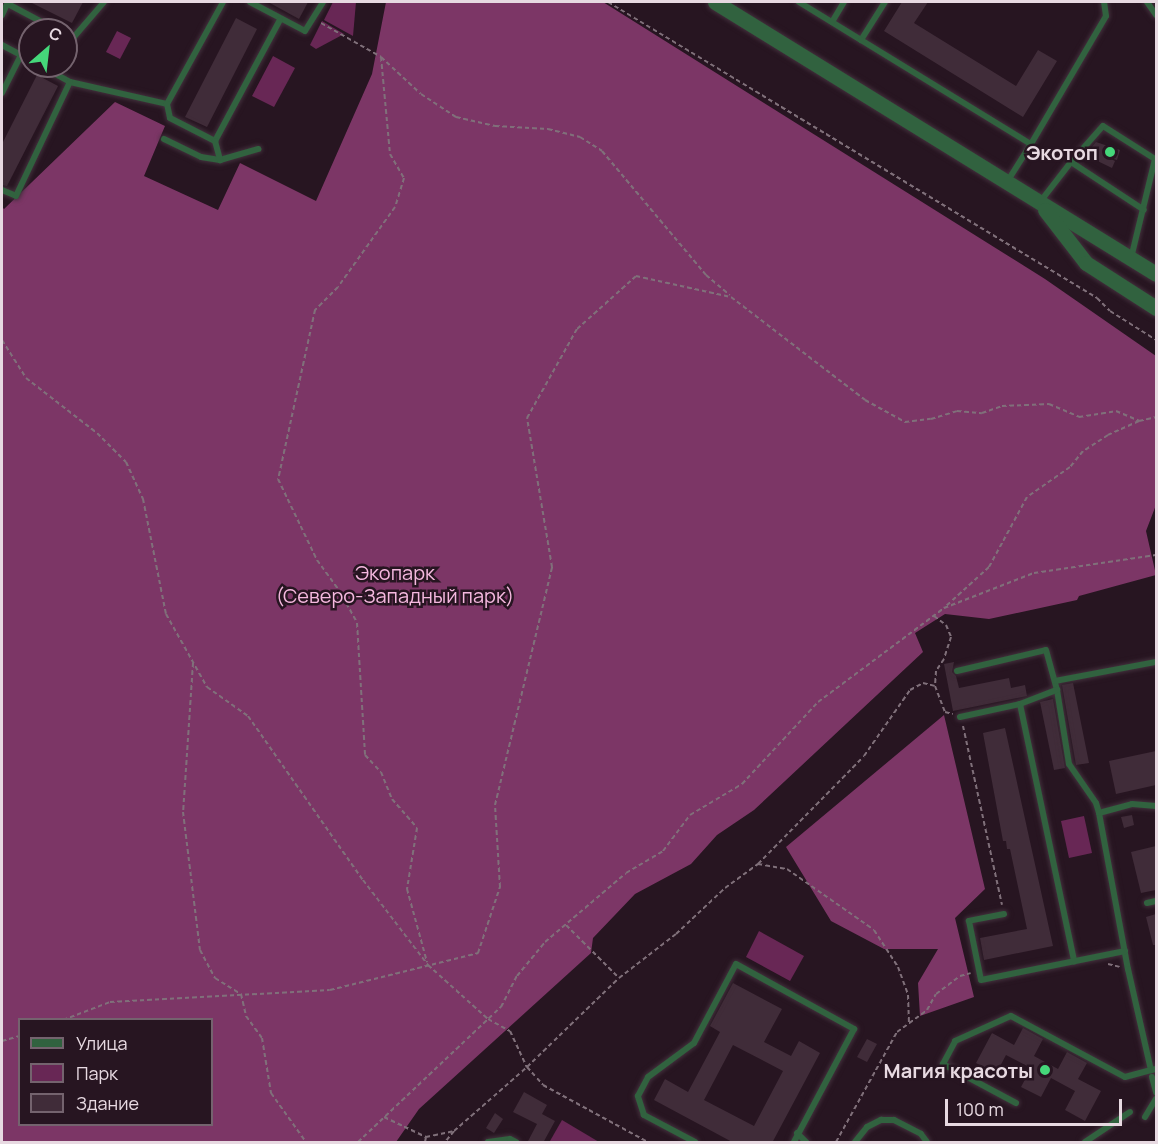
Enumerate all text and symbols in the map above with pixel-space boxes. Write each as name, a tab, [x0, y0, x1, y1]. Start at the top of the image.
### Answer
north arrow	[18, 18, 78, 78]
text: С	[45, 21, 66, 46]
place label: Экотоп	[1026, 140, 1098, 164]
marker: Экотоп	[1103, 145, 1117, 159]
park label: Экопарк (Северо-Западный парк)	[276, 561, 514, 608]
legend	[18, 1018, 213, 1126]
text: Улица	[76, 1031, 128, 1055]
place label: Магия красоты	[884, 1058, 1033, 1082]
text: Парк	[76, 1061, 118, 1085]
marker: Магия красоты	[1038, 1063, 1052, 1077]
scale bar	[948, 1087, 1125, 1125]
text: Здание	[76, 1091, 139, 1115]
text: 100 m	[956, 1097, 1004, 1121]

